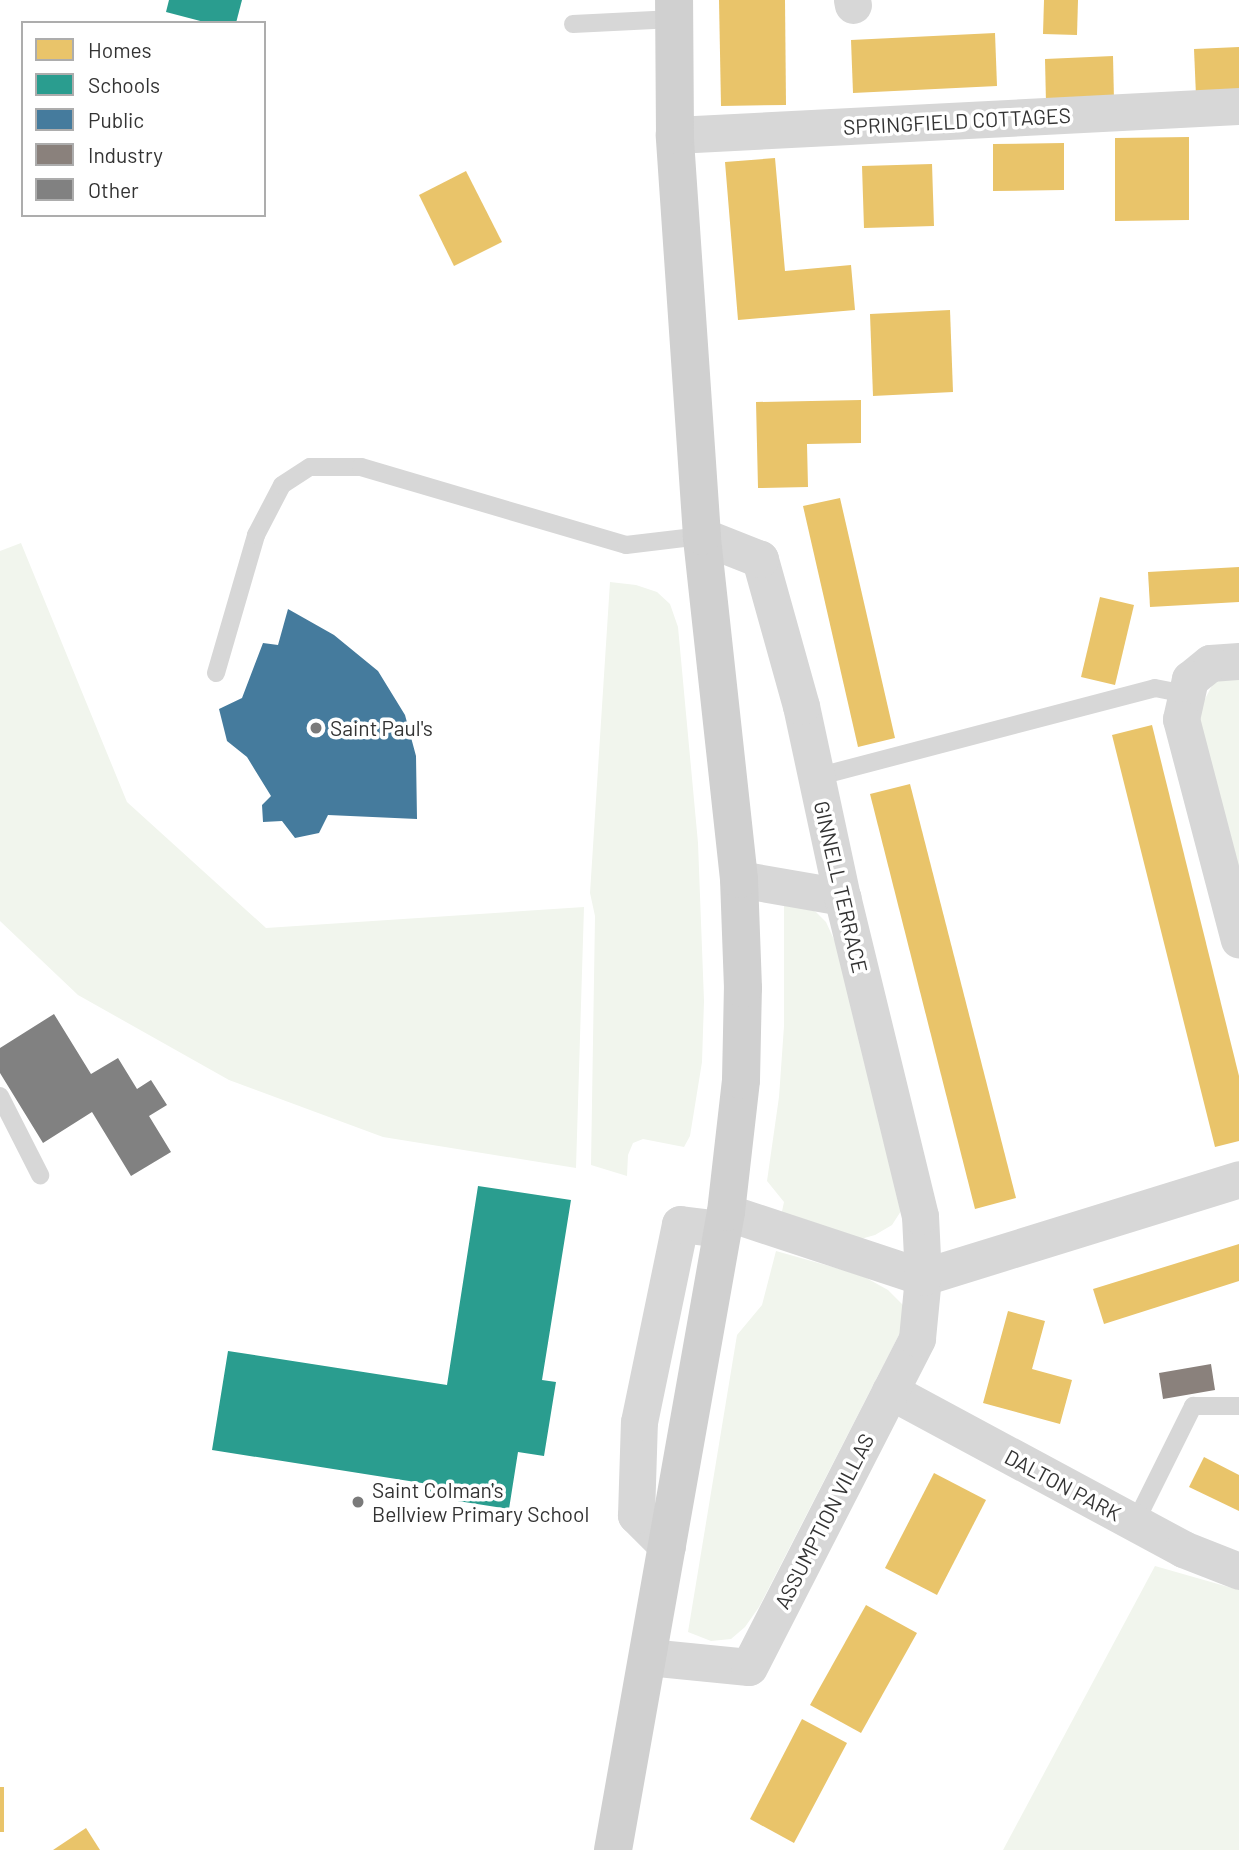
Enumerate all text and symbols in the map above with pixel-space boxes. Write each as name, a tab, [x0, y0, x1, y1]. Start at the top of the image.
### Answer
legend	[21, 21, 266, 217]
text: Homes	[88, 37, 152, 62]
text: Schools	[88, 72, 160, 97]
street label: SPRINGFIELD COTTAGES	[843, 102, 1071, 140]
text: Public	[88, 107, 144, 132]
text: Industry	[88, 142, 163, 167]
text: Other	[88, 177, 139, 202]
place label: Saint Paul's	[330, 715, 433, 741]
marker: Saint Paul's	[308, 720, 324, 736]
street label: GINNELL TERRACE	[809, 798, 873, 976]
street label: ASSUMPTION VILLAS	[769, 1429, 879, 1613]
street label: DALTON PARK	[1001, 1444, 1125, 1526]
place label: Saint Colman's Bellview Primary School	[372, 1477, 589, 1527]
marker: Saint Colman's Bellview Primary School	[350, 1494, 366, 1510]

